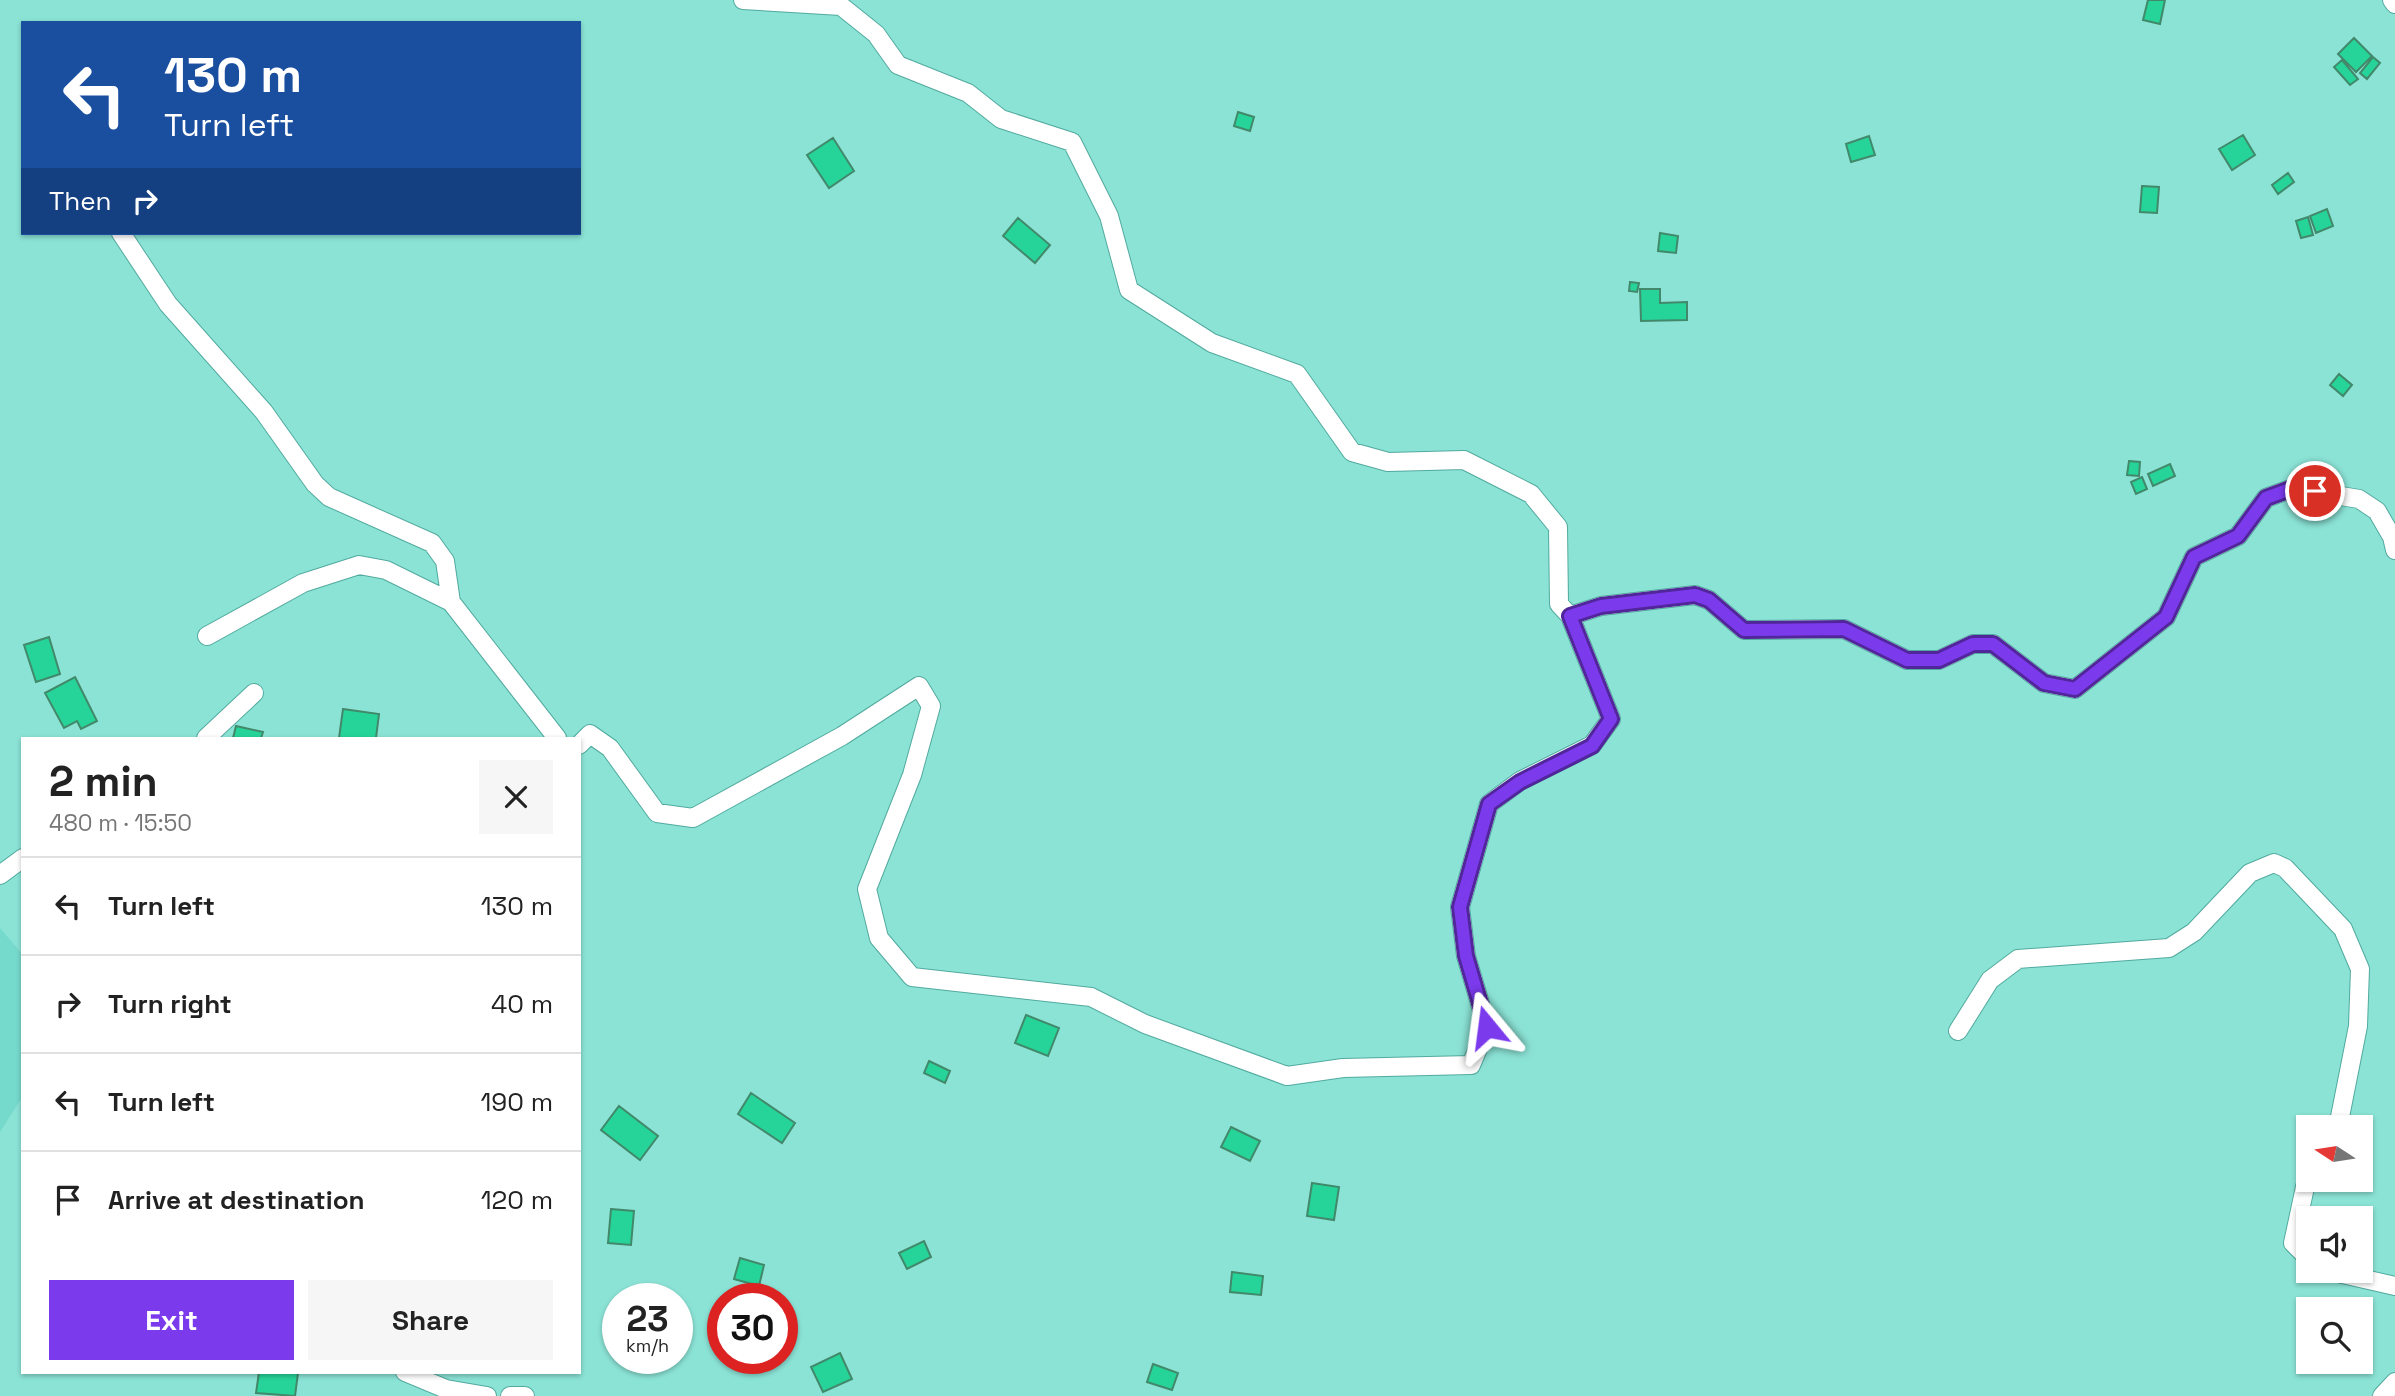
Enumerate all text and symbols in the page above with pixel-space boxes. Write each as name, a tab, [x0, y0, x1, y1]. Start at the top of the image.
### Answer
text: 130 m	[164, 44, 302, 106]
icon: left	[49, 49, 140, 140]
text: Turn left	[164, 105, 294, 145]
icon: right	[126, 182, 164, 220]
text: Then	[49, 184, 112, 218]
pin	[2285, 461, 2345, 521]
icon: arrive	[2296, 472, 2334, 510]
text: 2 min	[49, 755, 158, 808]
button: close	[479, 760, 553, 834]
text: 480 m · 15:50	[49, 808, 192, 838]
icon: left	[49, 887, 87, 925]
text: Turn left	[108, 889, 215, 923]
text: 130 m	[481, 889, 553, 923]
icon: right	[49, 985, 87, 1023]
text: Turn right	[108, 987, 232, 1021]
text: 40 m	[491, 987, 553, 1021]
position arrow	[1450, 990, 1524, 1064]
icon: left	[49, 1083, 87, 1121]
text: Turn left	[108, 1085, 215, 1119]
text: 190 m	[481, 1085, 553, 1119]
north arrow	[2296, 1115, 2373, 1192]
map controls	[2296, 1115, 2373, 1374]
icon: arrive	[49, 1181, 87, 1219]
text: Arrive at destination	[108, 1183, 365, 1217]
text: 120 m	[481, 1183, 553, 1217]
button: sound	[2296, 1206, 2373, 1283]
button: Exit	[49, 1280, 294, 1360]
button: Share	[308, 1280, 553, 1360]
speed limit sign: 30	[707, 1283, 798, 1374]
text: 23	[626, 1297, 669, 1341]
button: search	[2296, 1297, 2373, 1374]
text: km/h	[626, 1334, 669, 1357]

